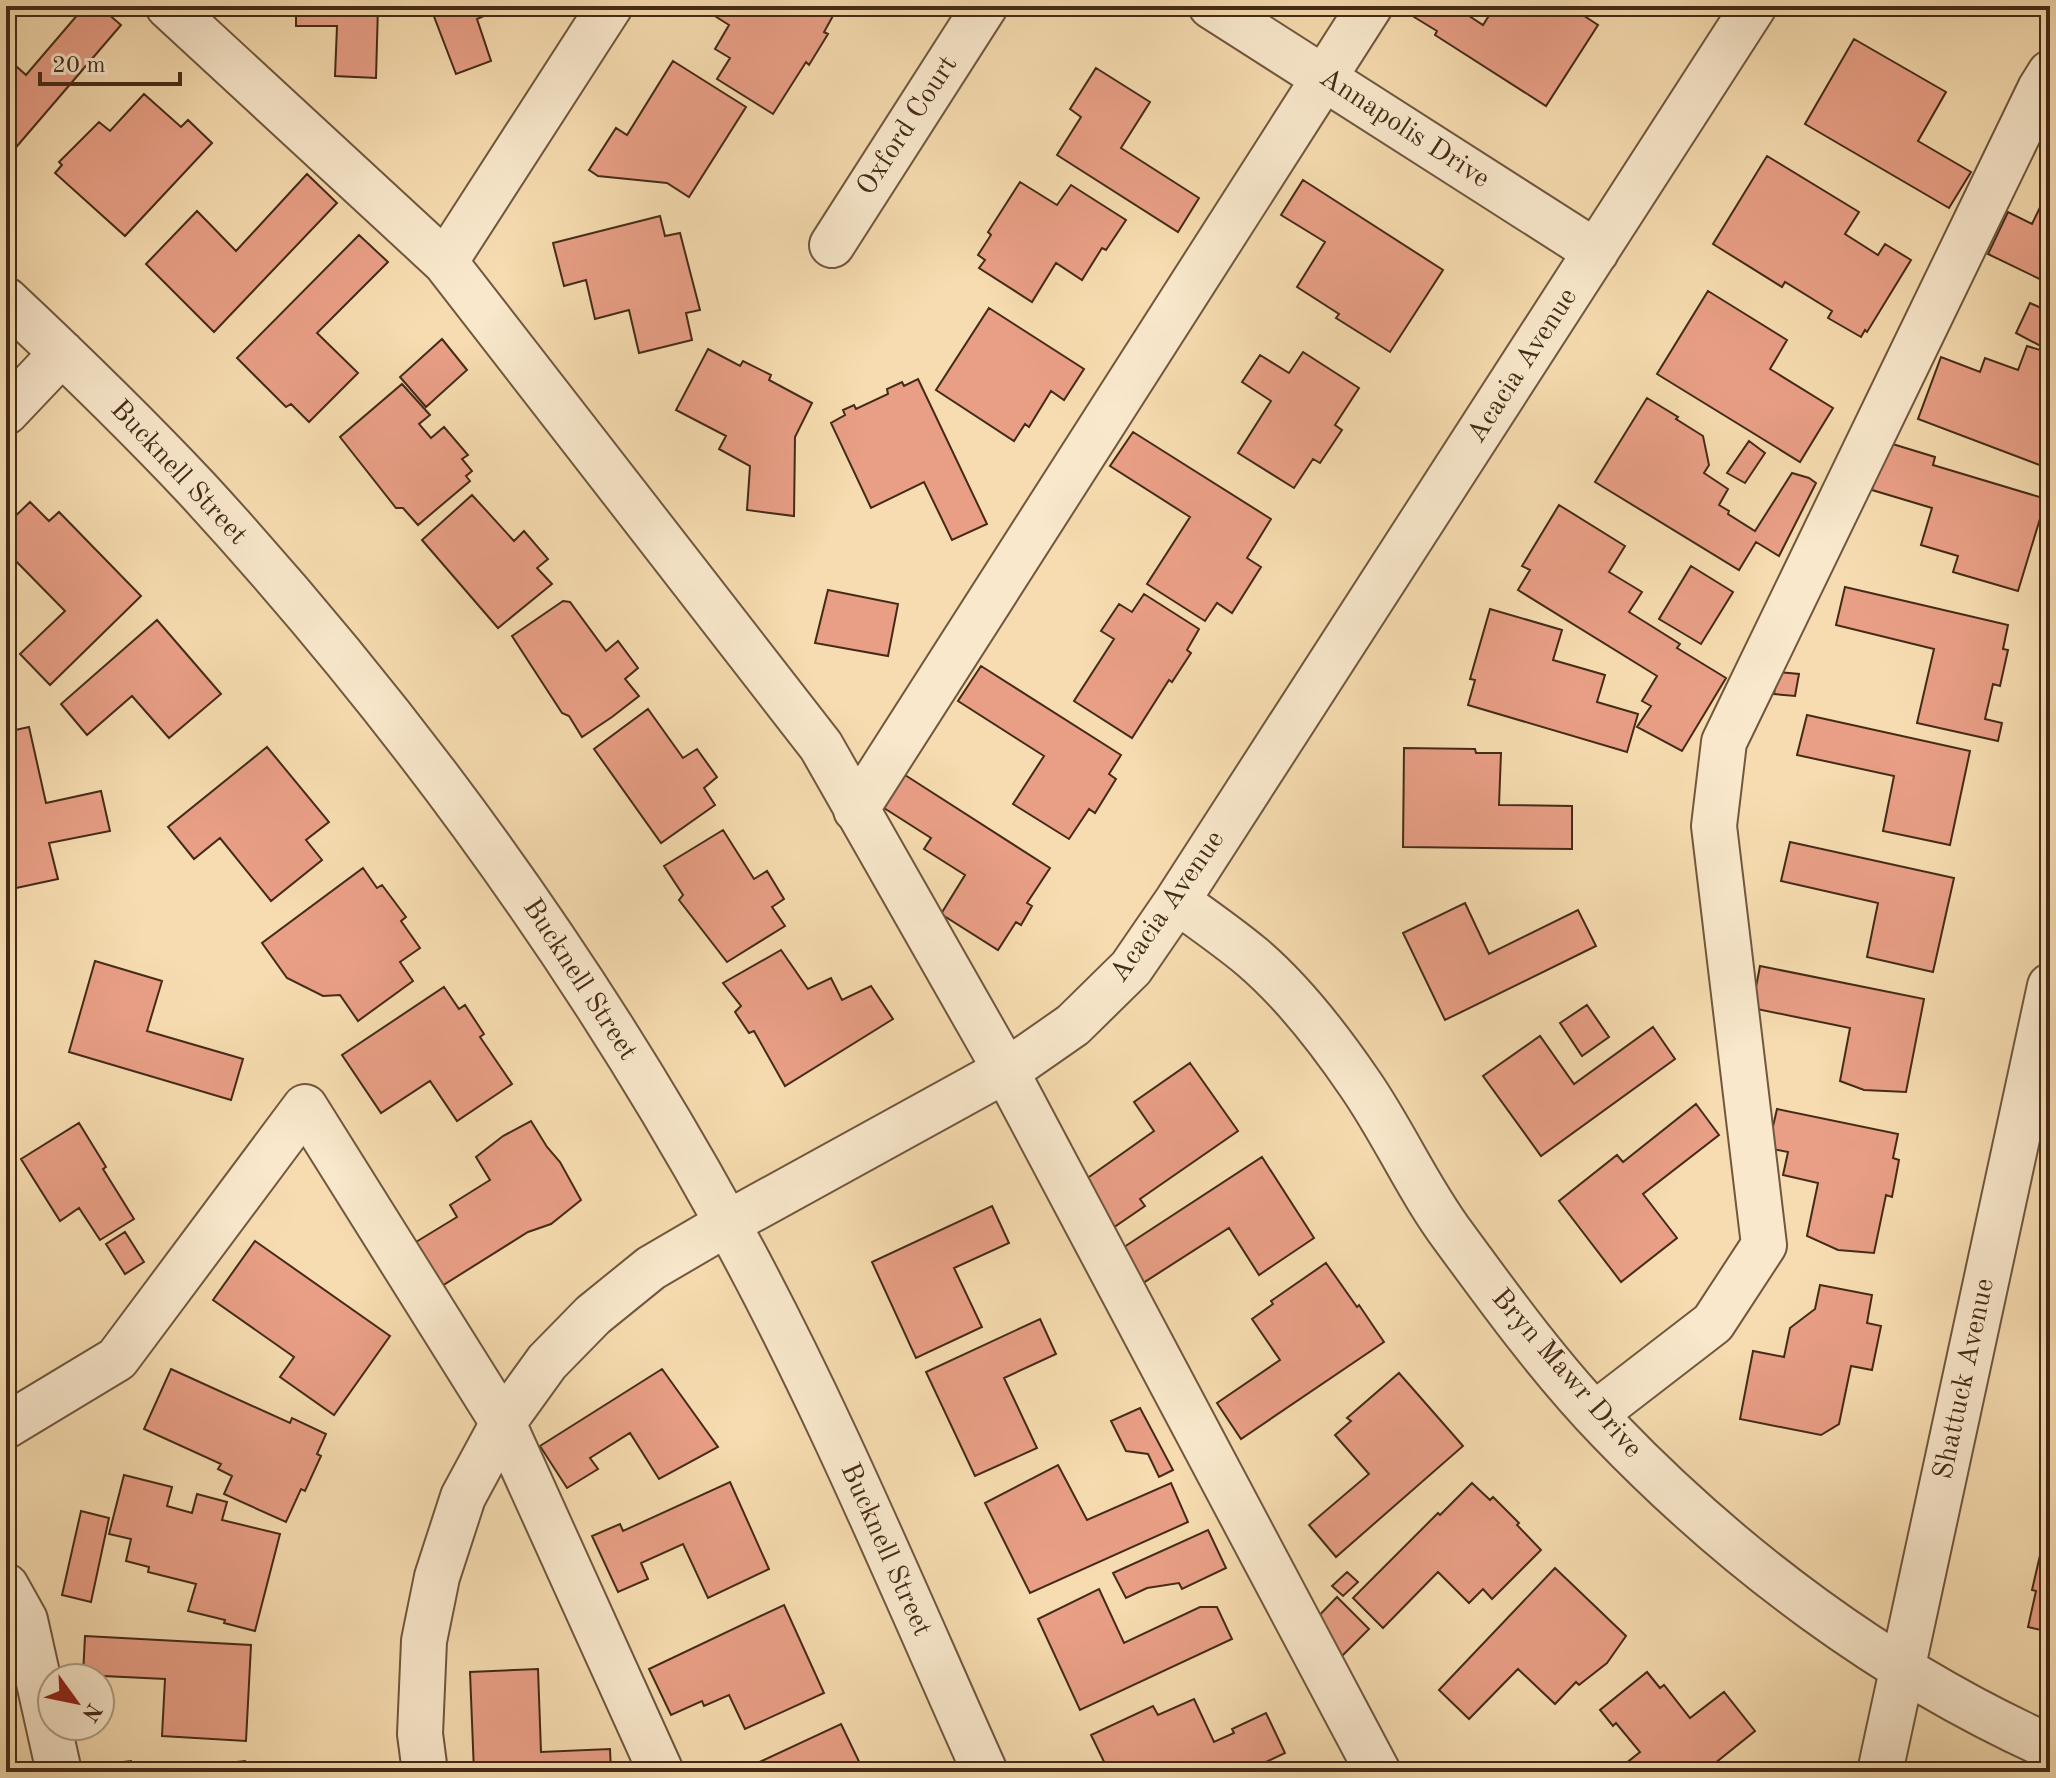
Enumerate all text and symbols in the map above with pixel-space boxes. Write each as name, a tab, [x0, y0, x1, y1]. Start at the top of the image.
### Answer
scale bar	[40, 36, 180, 86]
street label: Oxford Court	[853, 51, 963, 201]
text: 20 m	[52, 54, 106, 78]
street label: Annapolis Drive	[1314, 64, 1494, 194]
street label: Acacia Avenue	[1463, 284, 1583, 448]
street label: Bucknell Street	[104, 395, 252, 551]
street label: Acacia Avenue	[1106, 826, 1230, 988]
street label: Bucknell Street	[517, 894, 641, 1066]
street label: Shattuck Avenue	[1930, 1276, 2000, 1482]
street label: Bryn Mawr Drive	[1485, 1284, 1647, 1464]
street label: Bucknell Street	[834, 1459, 936, 1641]
north arrow	[36, 1662, 116, 1742]
text: N	[77, 1699, 105, 1725]

